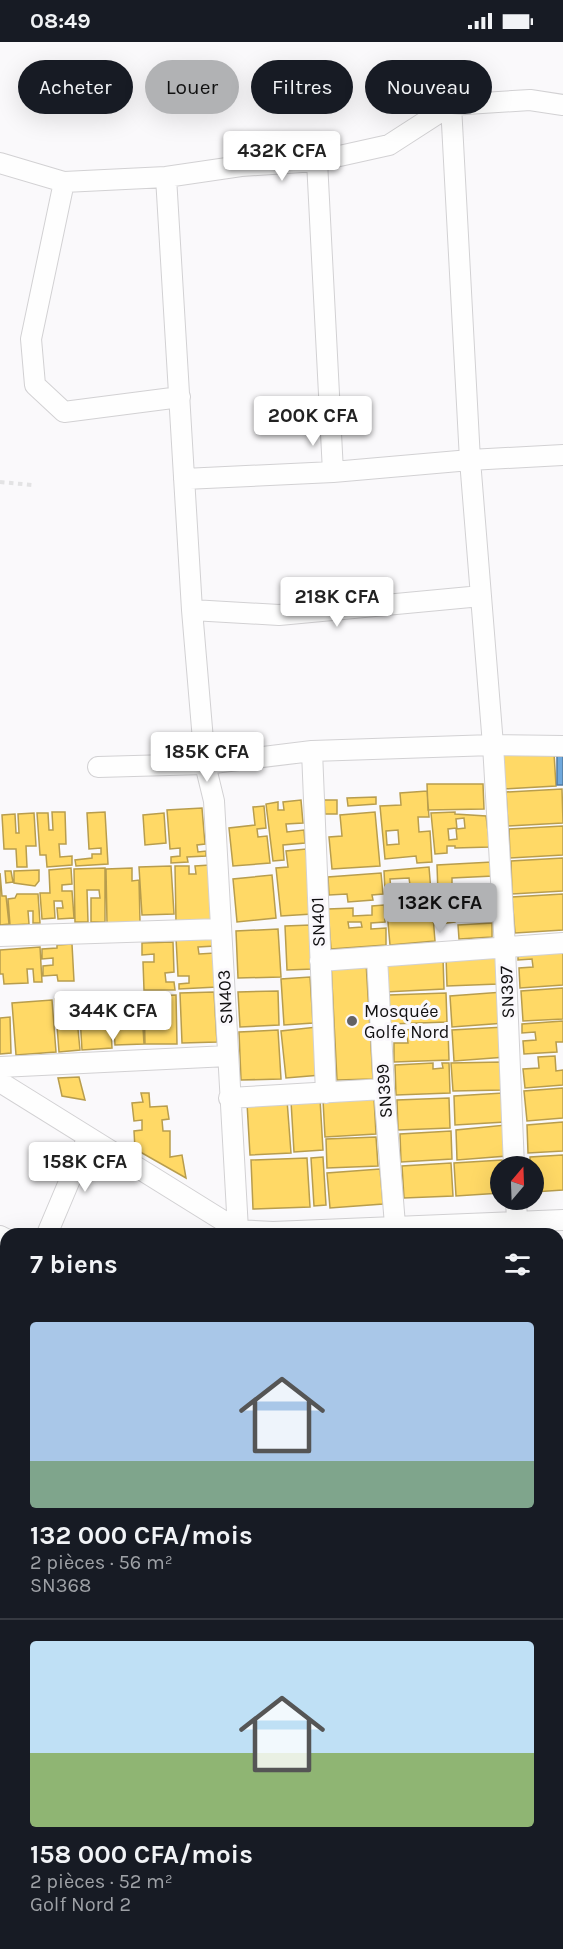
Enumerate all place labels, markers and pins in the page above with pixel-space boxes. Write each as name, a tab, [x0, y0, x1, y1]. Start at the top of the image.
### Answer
pin: 432K CFA	[220, 131, 344, 182]
pin: 200K CFA	[251, 396, 375, 447]
pin: 218K CFA	[275, 577, 399, 628]
pin: 185K CFA	[145, 732, 269, 783]
pin: 132K CFA	[378, 883, 502, 934]
pin: 344K CFA	[51, 991, 175, 1042]
place label: Mosquée Golfe Nord	[364, 1000, 449, 1043]
marker: Mosquée Golfe Nord	[345, 1014, 359, 1028]
pin: 158K CFA	[23, 1142, 147, 1193]

